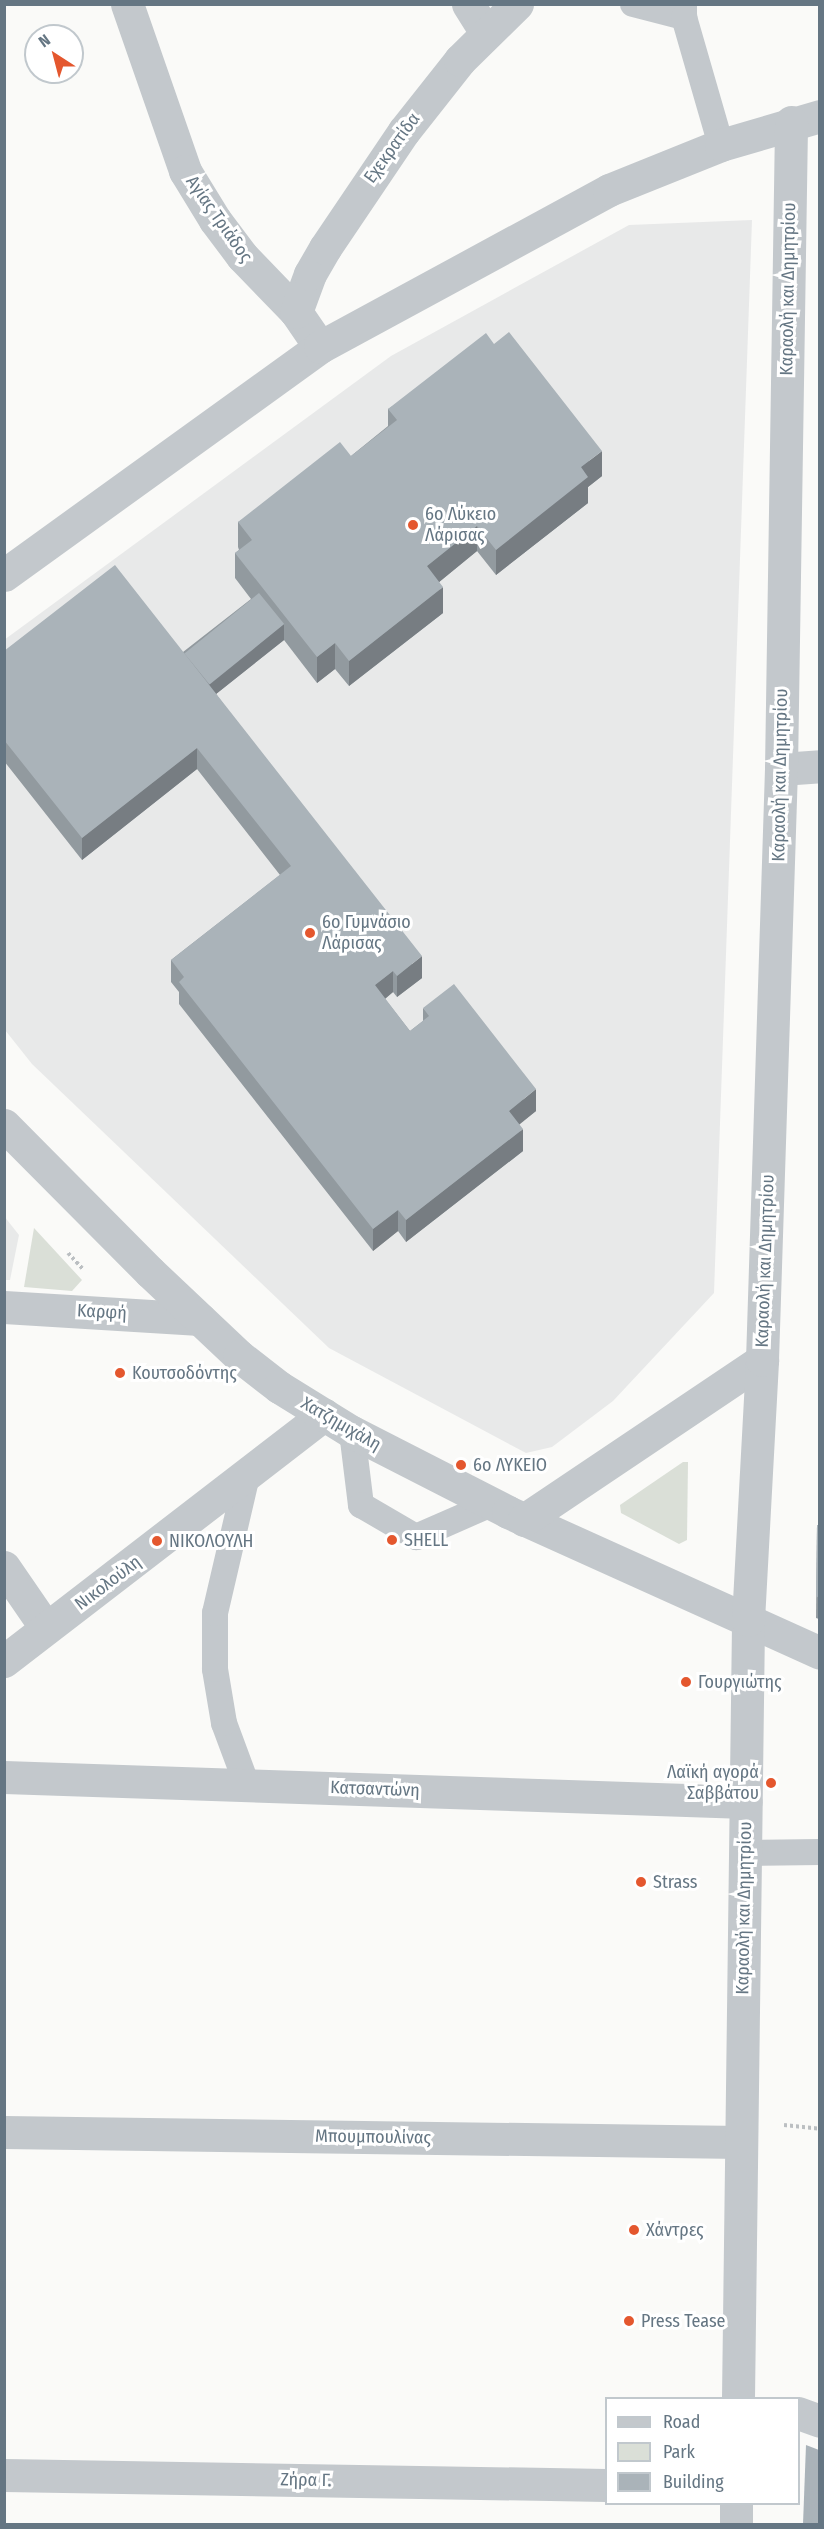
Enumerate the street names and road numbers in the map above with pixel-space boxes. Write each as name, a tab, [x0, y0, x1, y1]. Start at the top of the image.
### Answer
street label: Εχεκρατίδα	[359, 109, 425, 187]
street label: Αγίας Τριάδος	[181, 172, 257, 266]
street label: Καραολή και Δημητρίου	[776, 202, 800, 376]
street label: Καραολή και Δημητρίου	[768, 688, 792, 862]
street label: Καραολή και Δημητρίου	[751, 1174, 779, 1348]
street label: Καρφή	[77, 1300, 127, 1324]
street label: Χατζημιχάλη	[297, 1392, 385, 1456]
street label: Νικολούλη	[71, 1551, 145, 1615]
street label: Κατσαντώνη	[330, 1777, 420, 1801]
street label: Καραολή και Δημητρίου	[732, 1821, 756, 1995]
street label: Μπουμπουλίνας	[315, 2125, 431, 2149]
street label: Ζήρα Γ.	[280, 2469, 332, 2491]

